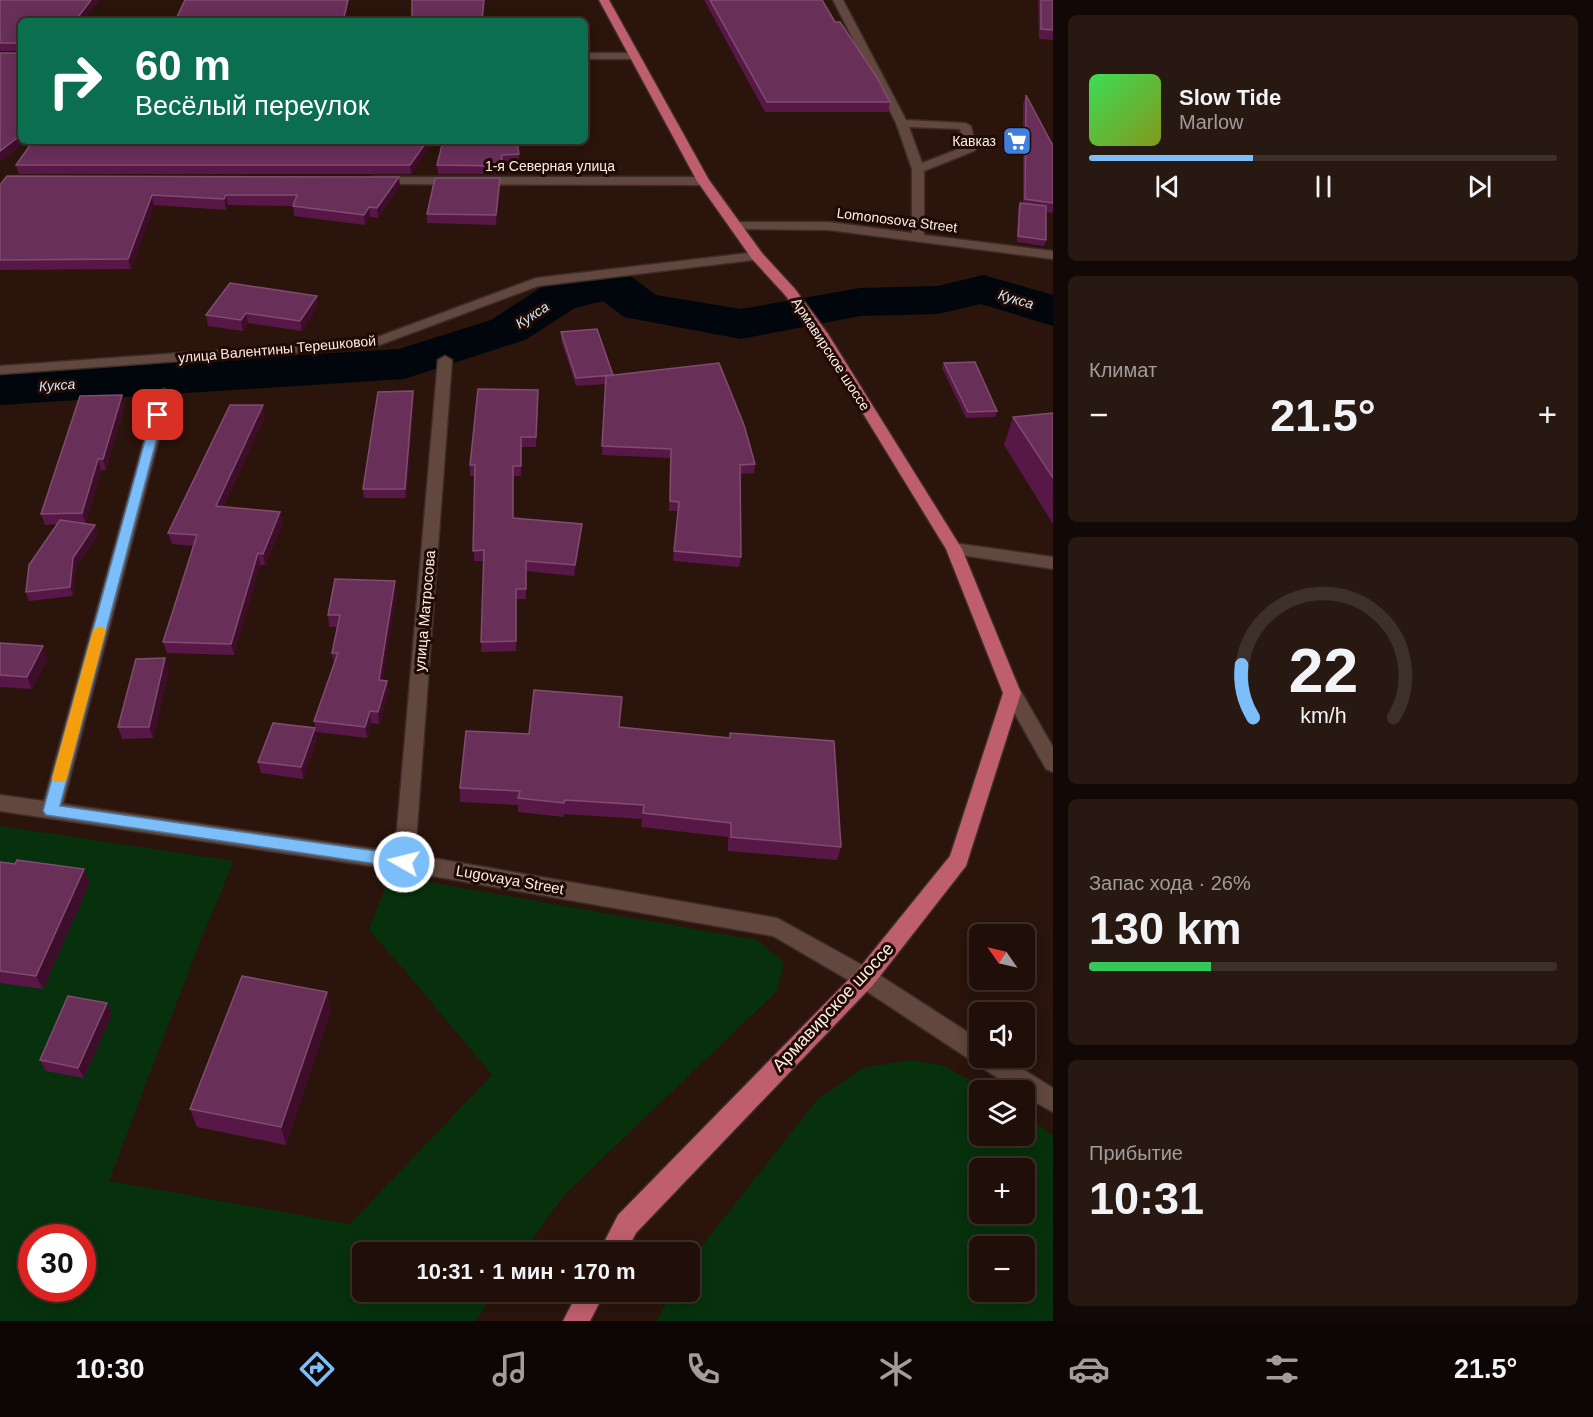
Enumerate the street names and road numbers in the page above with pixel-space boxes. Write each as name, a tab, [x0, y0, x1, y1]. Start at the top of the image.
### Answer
street label: 1-я Северная улица	[485, 158, 615, 174]
street label: Lomonosova Street	[836, 205, 958, 235]
street label: Армавирское шоссе	[789, 295, 874, 414]
street label: улица Валентины Терешковой	[177, 332, 377, 366]
street label: улица Матросова	[411, 549, 438, 672]
street label: Lugovaya Street	[455, 862, 566, 898]
street label: Армавирское шоссе	[768, 939, 898, 1075]

